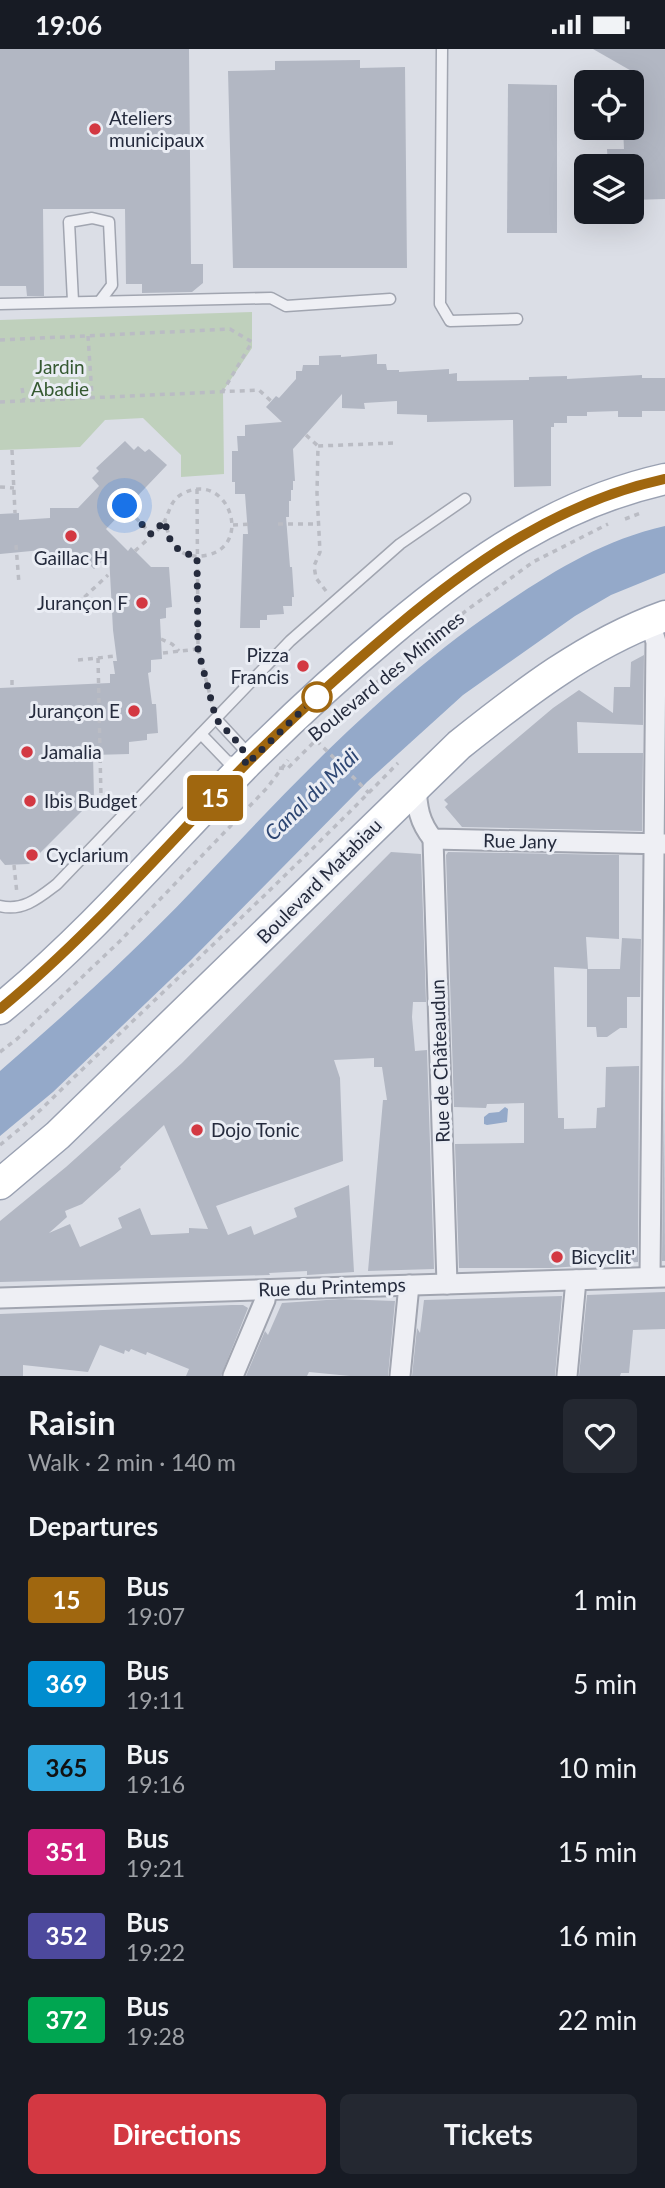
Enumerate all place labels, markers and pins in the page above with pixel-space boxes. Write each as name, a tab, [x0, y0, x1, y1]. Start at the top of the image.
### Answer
place label: Ateliers municipaux	[109, 106, 205, 151]
marker: Ateliers municipaux	[87, 121, 103, 137]
marker: Gaillac H	[63, 528, 79, 544]
place label: Gaillac H	[34, 546, 108, 569]
place label: Jurançon F	[37, 591, 128, 614]
marker: Jurançon F	[134, 595, 150, 611]
place label: Pizza Francis	[230, 643, 289, 688]
marker: Pizza Francis	[295, 658, 311, 674]
unlabelled marker	[302, 682, 332, 712]
place label: Jurançon E	[29, 699, 120, 722]
marker: Jurançon E	[126, 703, 142, 719]
place label: Jamalia	[41, 740, 102, 763]
marker: Jamalia	[19, 744, 35, 760]
place label: Ibis Budget	[44, 789, 137, 812]
marker: Ibis Budget	[22, 793, 38, 809]
place label: Cyclarium	[46, 843, 129, 866]
marker: Cyclarium	[24, 847, 40, 863]
place label: Dojo Tonic	[211, 1118, 300, 1141]
marker: Dojo Tonic	[189, 1122, 205, 1138]
place label: Bicyclit'	[571, 1245, 635, 1268]
marker: Bicyclit'	[549, 1249, 565, 1265]

